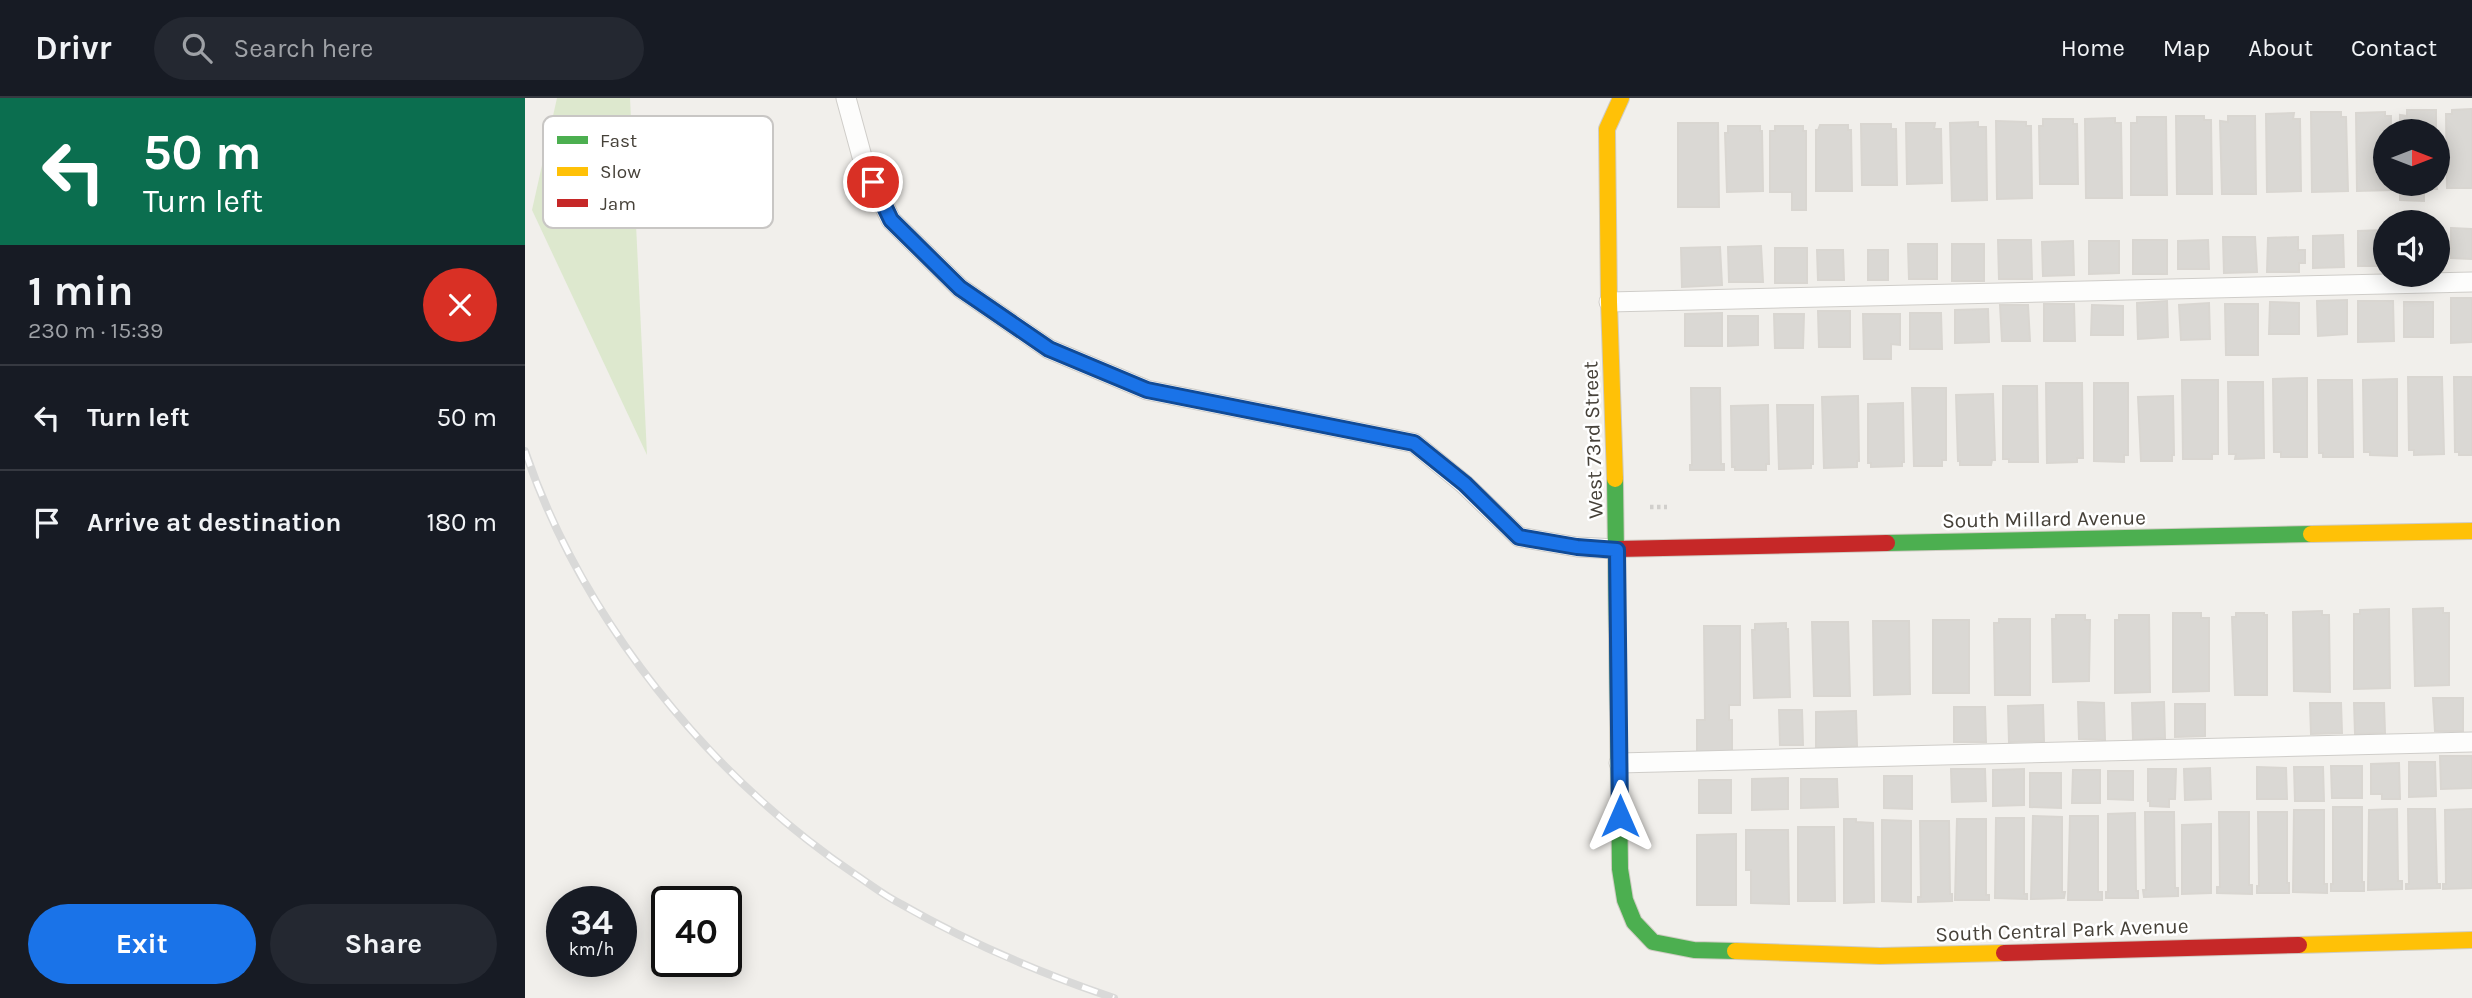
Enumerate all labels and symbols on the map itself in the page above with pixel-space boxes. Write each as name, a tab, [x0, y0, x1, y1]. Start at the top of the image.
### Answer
legend	[543, 116, 773, 228]
north arrow	[2373, 119, 2450, 196]
text: Fast	[600, 130, 637, 152]
pin	[843, 152, 903, 212]
text: Slow	[600, 161, 641, 183]
text: Jam	[600, 193, 636, 215]
street label: West 73rd Street	[1578, 361, 1608, 519]
street label: South Millard Avenue	[1942, 505, 2146, 533]
position arrow	[1583, 779, 1657, 853]
speed limit sign: 40	[651, 886, 742, 977]
street label: South Central Park Avenue	[1935, 914, 2189, 946]

